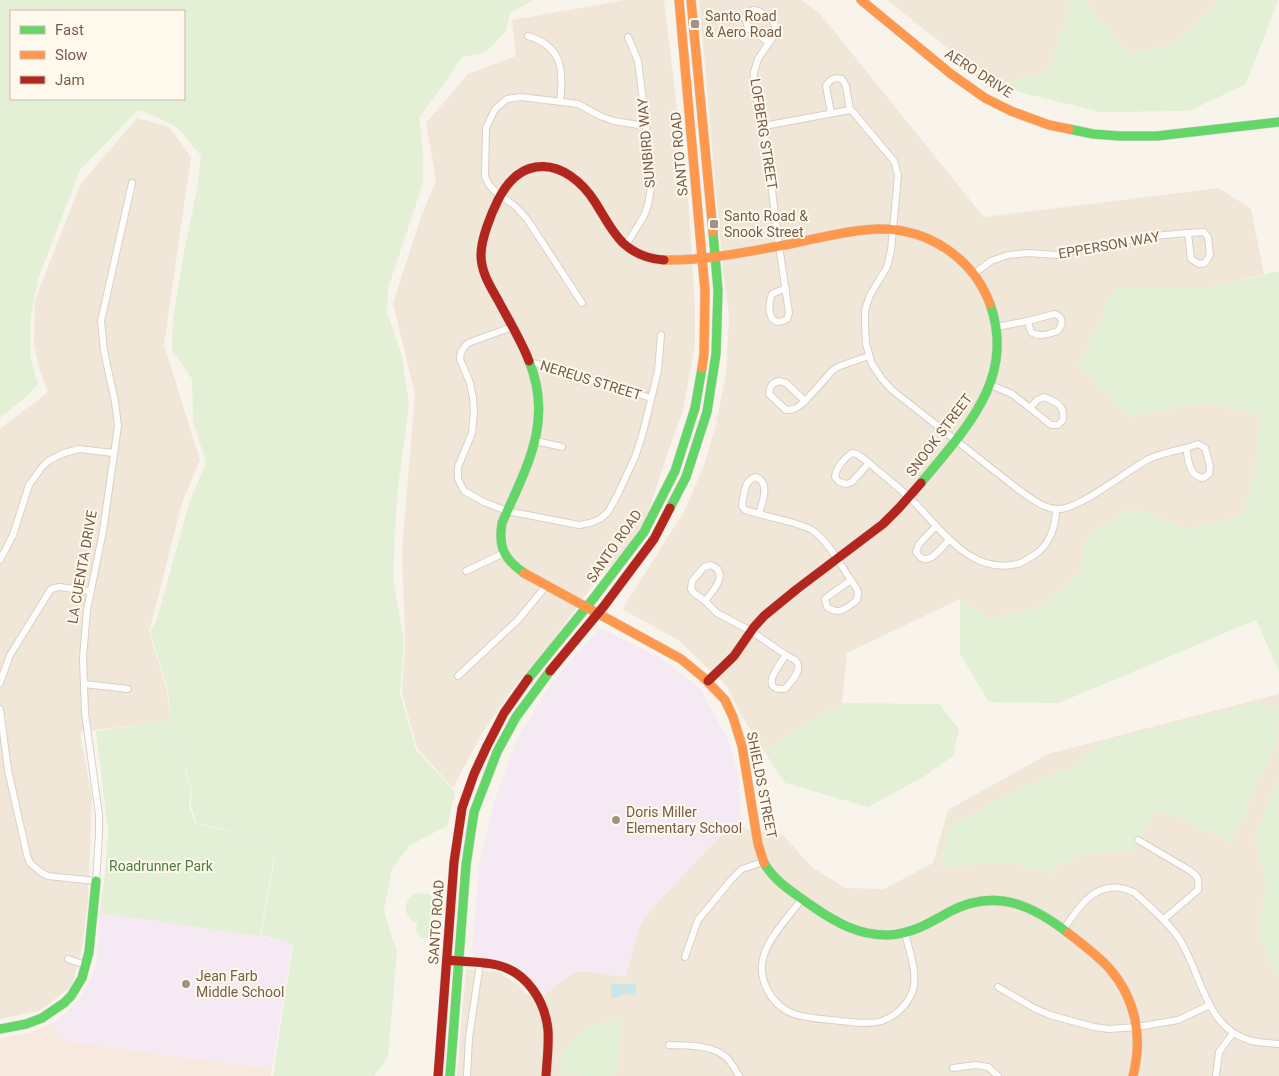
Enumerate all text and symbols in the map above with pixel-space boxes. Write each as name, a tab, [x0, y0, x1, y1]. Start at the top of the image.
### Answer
place label: Santo Road & Aero Road	[705, 8, 782, 40]
legend	[10, 10, 185, 100]
marker: Santo Road & Aero Road	[689, 18, 701, 30]
text: Fast	[55, 21, 84, 39]
street label: AERO DRIVE	[942, 45, 1016, 101]
text: Slow	[55, 46, 87, 64]
text: Jam	[55, 71, 85, 89]
street label: LOFBERG STREET	[747, 77, 781, 191]
street label: SUNBIRD WAY	[634, 97, 658, 189]
street label: SANTO ROAD	[667, 111, 691, 197]
place label: Santo Road & Snook Street	[724, 208, 808, 240]
marker: Santo Road & Snook Street	[708, 218, 720, 230]
street label: EPPERSON WAY	[1057, 228, 1162, 262]
street label: NEREUS STREET	[538, 357, 644, 403]
street label: SNOOK STREET	[903, 390, 976, 480]
street label: SANTO ROAD	[583, 507, 645, 585]
street label: LA CUENTA DRIVE	[64, 509, 100, 625]
street label: SHIELDS STREET	[744, 730, 780, 840]
place label: Doris Miller Elementary School	[626, 804, 742, 836]
marker: Doris Miller Elementary School	[610, 814, 622, 826]
park label: Roadrunner Park	[109, 858, 214, 874]
street label: SANTO ROAD	[425, 879, 447, 965]
place label: Jean Farb Middle School	[196, 968, 284, 1000]
marker: Jean Farb Middle School	[180, 978, 192, 990]

